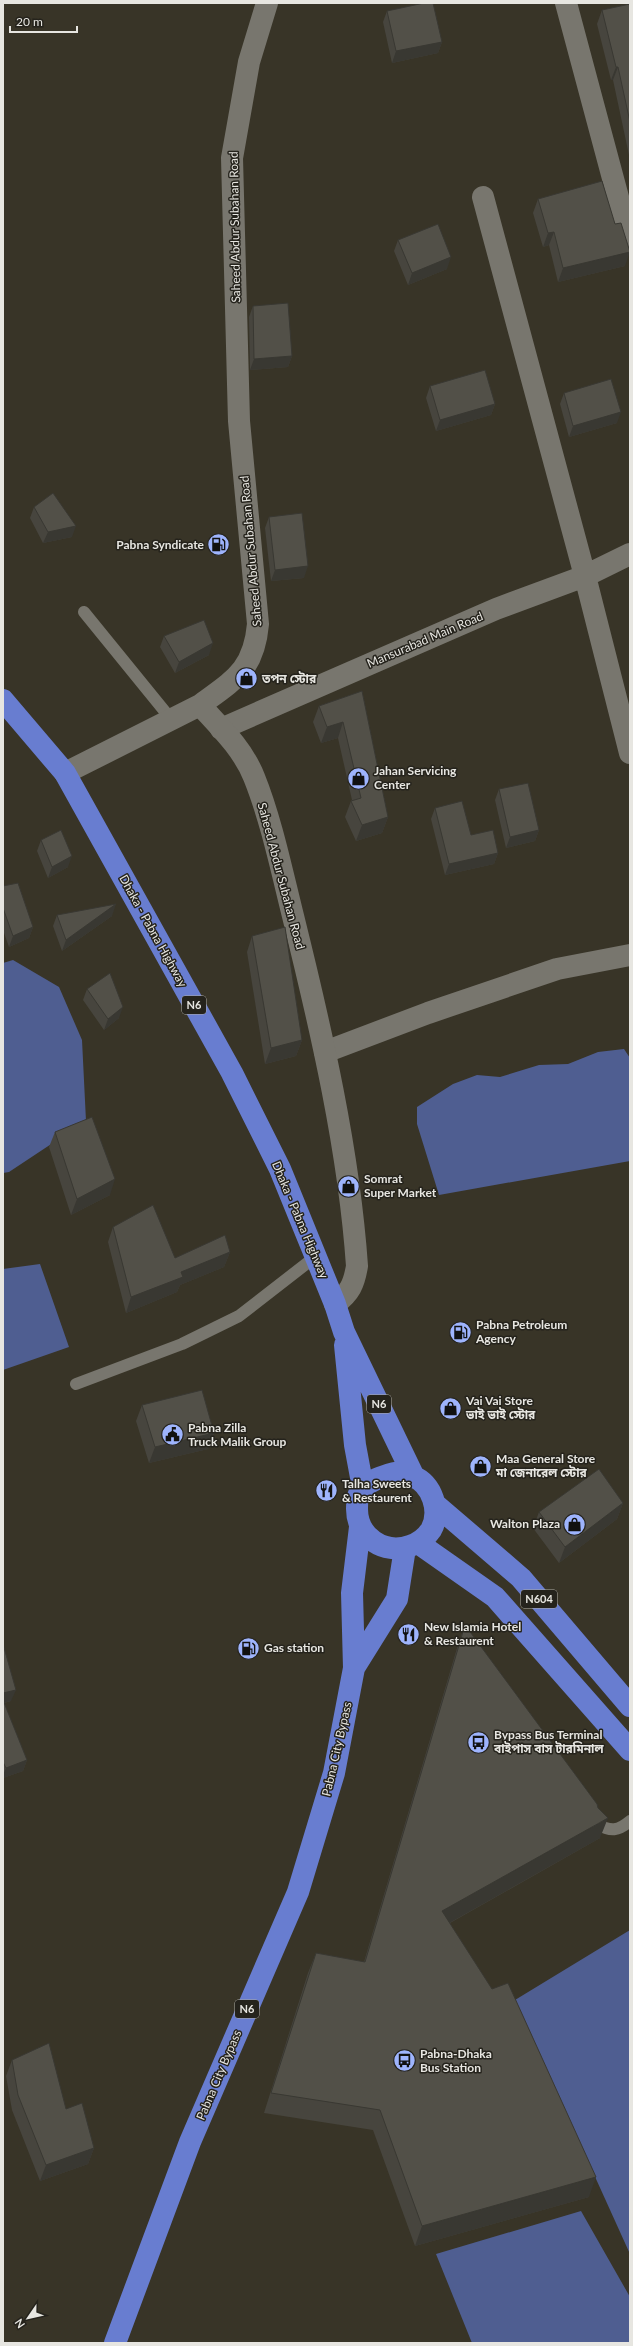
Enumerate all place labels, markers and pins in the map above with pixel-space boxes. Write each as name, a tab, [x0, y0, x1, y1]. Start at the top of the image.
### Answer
fuel station icon: Pabna Syndicate	[206, 532, 232, 558]
place label: Pabna Syndicate	[116, 537, 205, 552]
shop icon: তপন স্টোর	[234, 666, 260, 692]
place label: তপন স্টোর	[261, 671, 317, 686]
place label: Jahan Servicing Center	[374, 763, 457, 792]
shop icon: Jahan Servicing Center	[346, 765, 372, 791]
place label: Somrat Super Market	[364, 1171, 437, 1200]
shop icon: Somrat Super Market	[336, 1173, 362, 1199]
place label: Pabna Petroleum Agency	[475, 1317, 567, 1346]
fuel station icon: Pabna Petroleum Agency	[448, 1319, 474, 1345]
place label: Vai Vai Store ভাই ভাই স্টোর	[465, 1393, 536, 1422]
shop icon: Vai Vai Store ভাই ভাই স্টোর	[438, 1395, 464, 1421]
place label: Pabna Zilla Truck Malik Group	[188, 1420, 287, 1449]
public building icon: Pabna Zilla Truck Malik Group	[160, 1422, 186, 1448]
place label: Maa General Store মা জেনারেল স্টোর	[495, 1451, 596, 1480]
shop icon: Maa General Store মা জেনারেল স্টোর	[468, 1453, 494, 1479]
place label: Talha Sweets & Restaurent	[342, 1476, 412, 1505]
restaurant icon: Talha Sweets & Restaurent	[314, 1478, 340, 1504]
shop icon: Walton Plaza	[562, 1511, 588, 1537]
place label: Walton Plaza	[490, 1516, 560, 1531]
place label: New Islamia Hotel & Restaurent	[424, 1619, 521, 1648]
restaurant icon: New Islamia Hotel & Restaurent	[396, 1621, 422, 1647]
fuel station icon: Gas station	[235, 1635, 261, 1661]
place label: Gas station	[264, 1640, 324, 1655]
place label: Bypass Bus Terminal বাইপাস বাস টারমিনাল	[493, 1727, 604, 1756]
bus stop icon: Bypass Bus Terminal বাইপাস বাস টারমিনাল	[466, 1729, 492, 1755]
place label: Pabna-Dhaka Bus Station	[420, 2046, 492, 2075]
bus stop icon: Pabna-Dhaka Bus Station	[391, 2048, 417, 2074]

